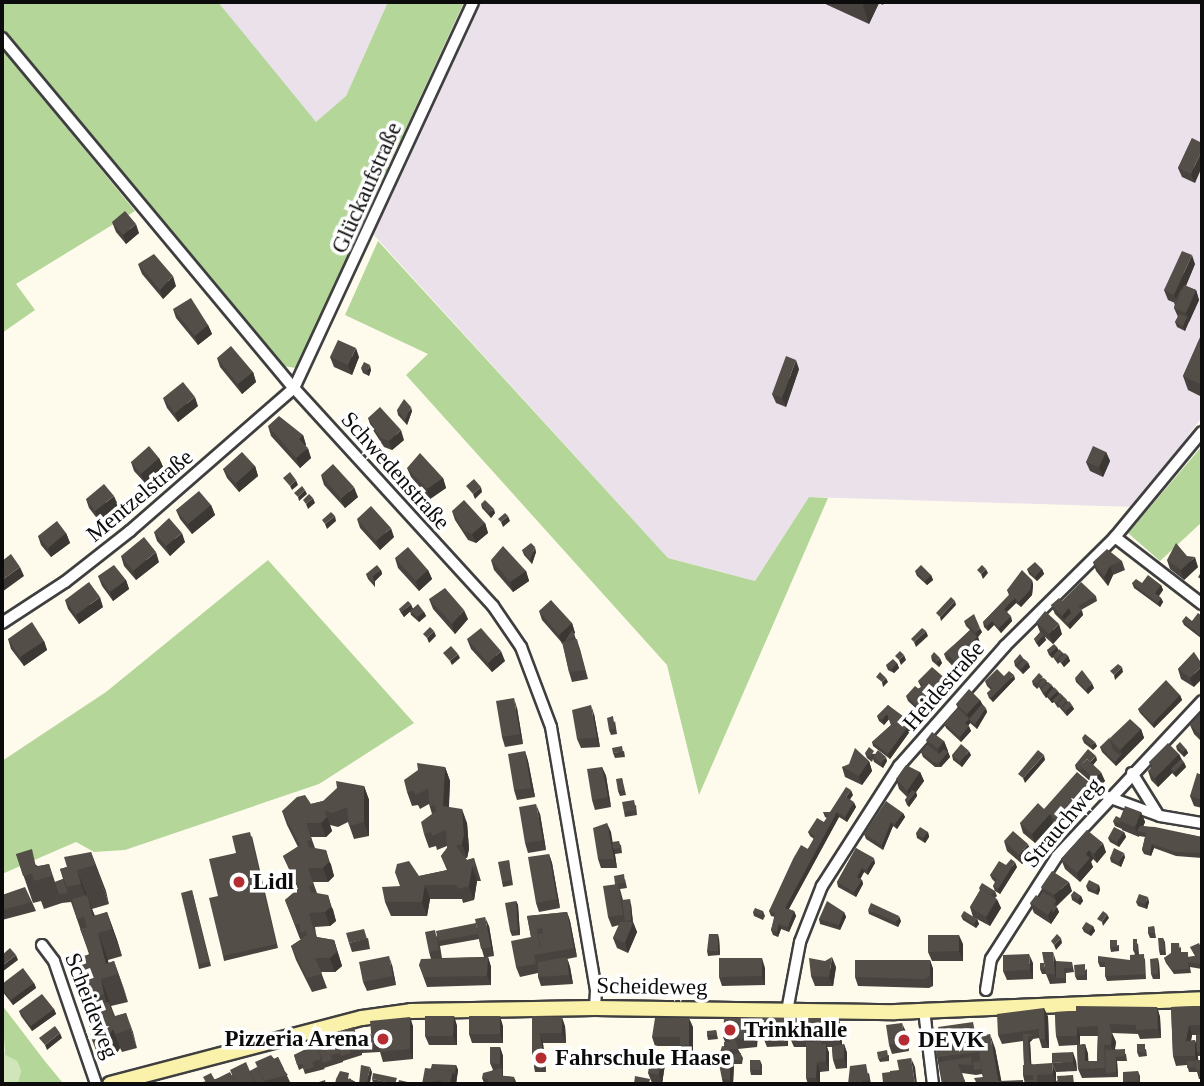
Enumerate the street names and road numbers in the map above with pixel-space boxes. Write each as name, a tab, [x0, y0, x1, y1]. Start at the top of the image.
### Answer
street label: Glückaufstraße	[326, 118, 408, 258]
street label: Schwedenstraße	[335, 406, 455, 536]
street label: Mentzelstraße	[81, 444, 199, 548]
street label: Heidestraße	[898, 636, 990, 736]
street label: Strauchweg	[1018, 773, 1108, 873]
street label: Scheideweg	[58, 949, 124, 1063]
street label: Scheideweg	[596, 972, 708, 1002]

